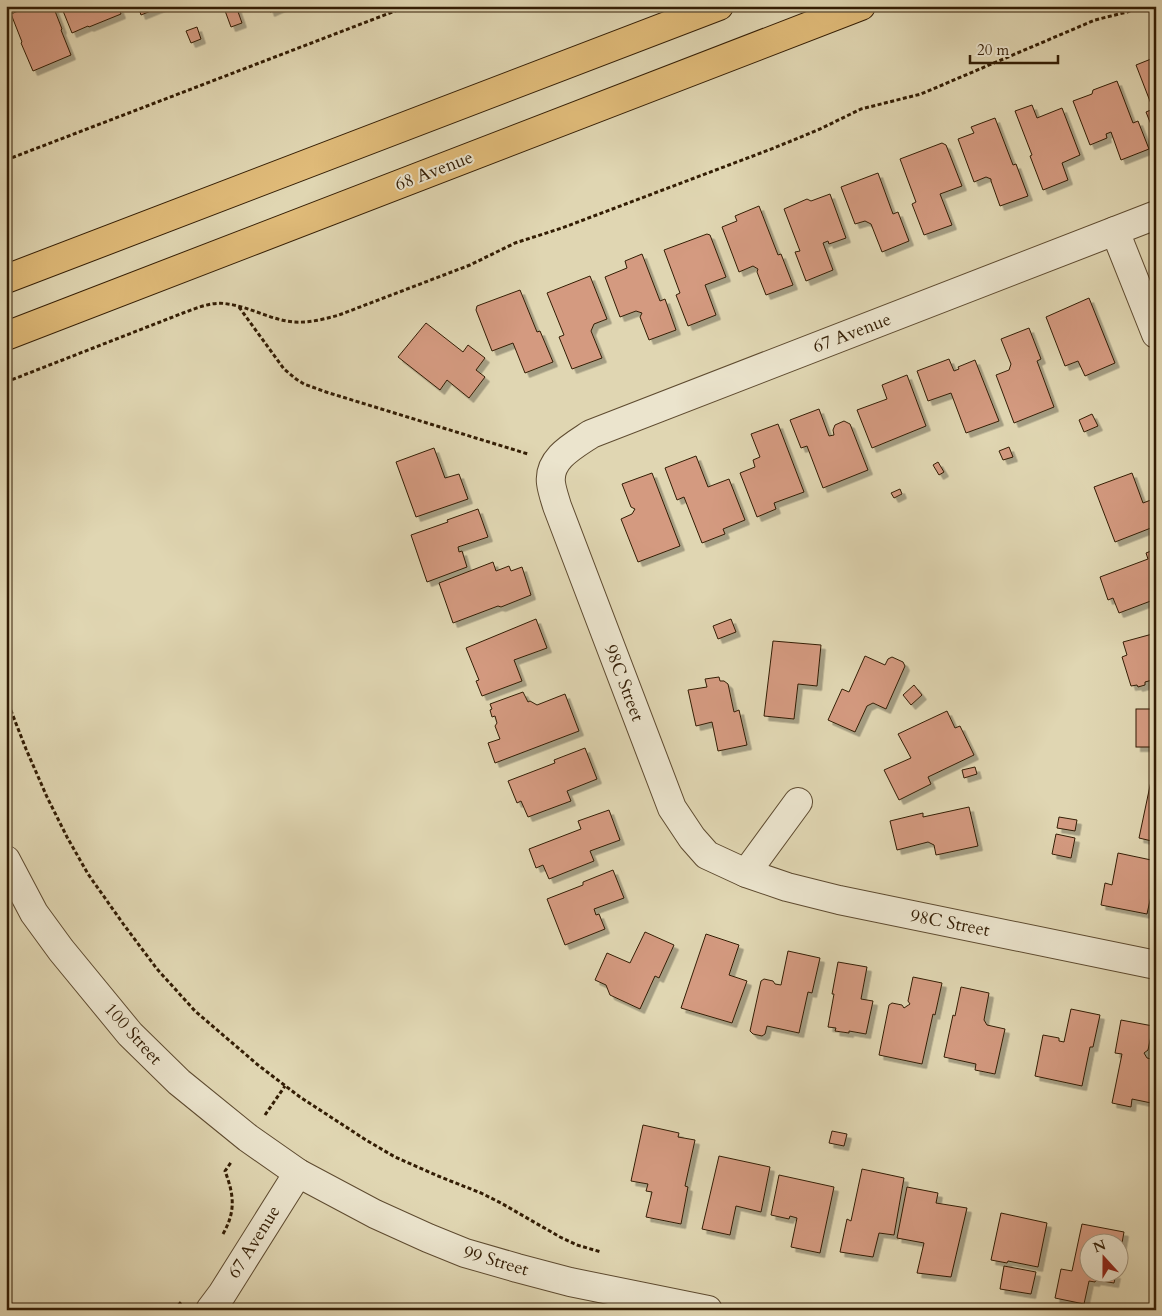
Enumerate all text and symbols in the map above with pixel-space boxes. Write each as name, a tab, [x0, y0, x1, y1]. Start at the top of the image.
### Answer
scale bar	[970, 32, 1057, 64]
text: 20 m	[977, 40, 1009, 60]
street label: 68 Avenue	[391, 145, 477, 197]
street label: 67 Avenue	[809, 307, 895, 359]
street label: 98C Street	[598, 641, 650, 725]
street label: 98C Street	[908, 903, 992, 943]
street label: 100 Street	[98, 997, 168, 1071]
street label: 67 Avenue	[222, 1201, 286, 1283]
north arrow	[1080, 1234, 1130, 1284]
text: N	[1090, 1235, 1109, 1257]
street label: 99 Street	[461, 1240, 532, 1282]

